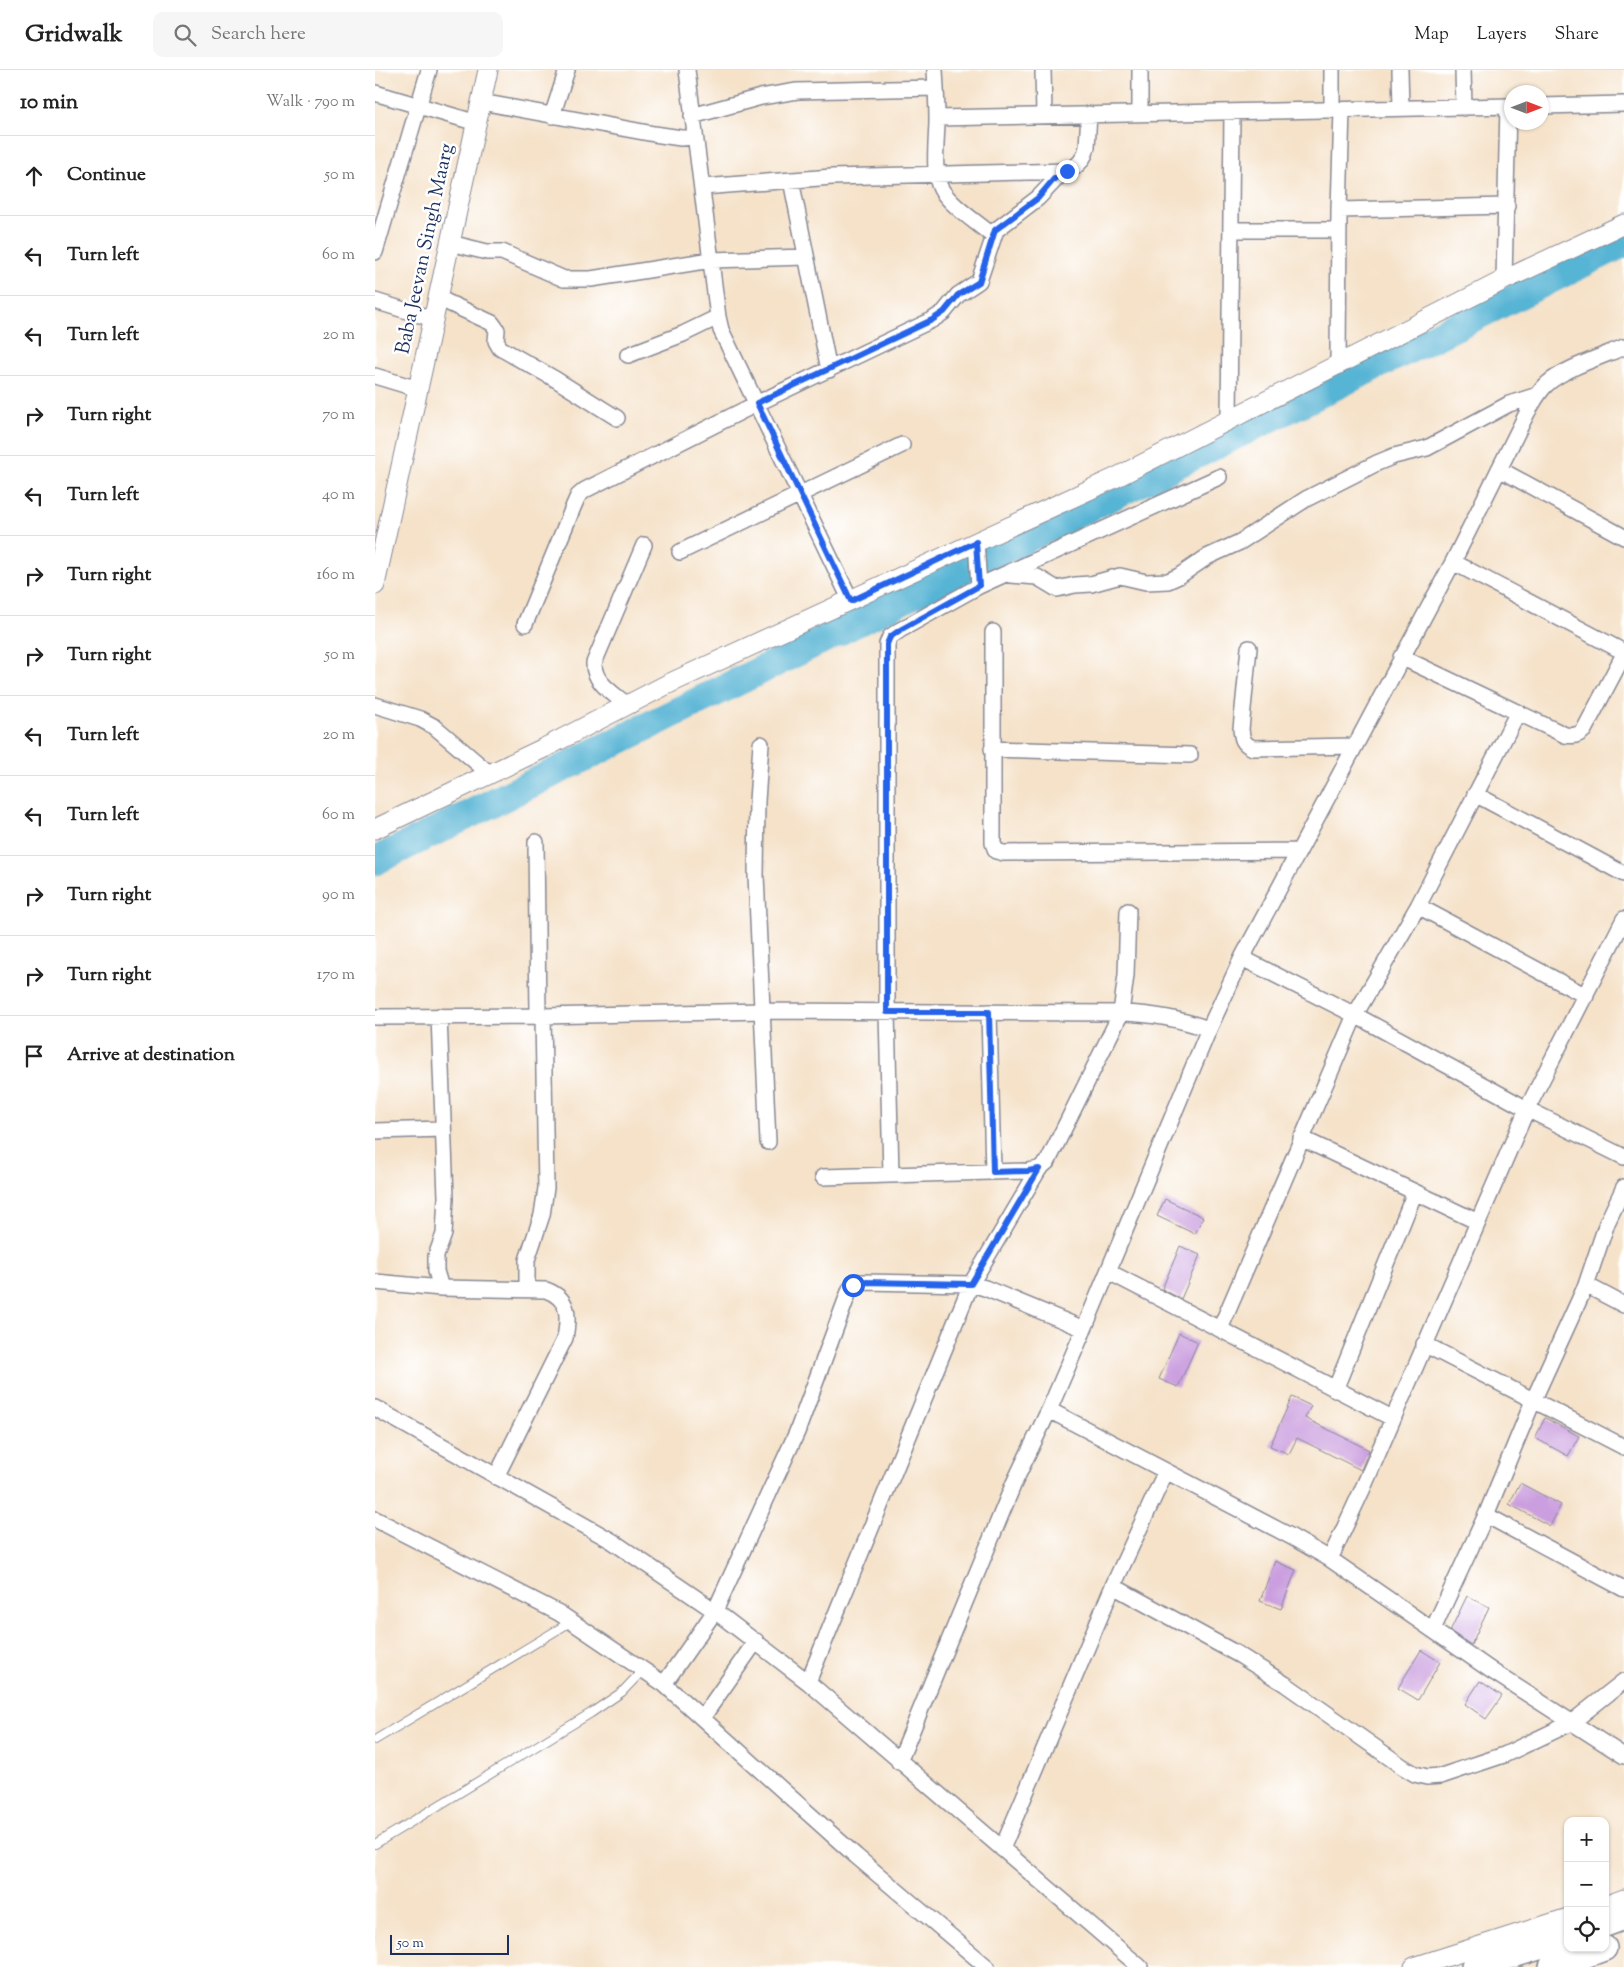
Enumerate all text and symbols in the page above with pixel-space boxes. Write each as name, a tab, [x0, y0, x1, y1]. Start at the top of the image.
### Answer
search box	[153, 12, 503, 57]
text: Gridwalk	[25, 18, 123, 52]
icon: search	[171, 21, 199, 49]
text: Search here	[211, 21, 306, 48]
text: Map	[1414, 22, 1449, 48]
text: Layers	[1477, 22, 1527, 48]
text: Share	[1555, 22, 1599, 48]
north arrow	[1504, 85, 1549, 130]
text: 10 min	[20, 88, 78, 118]
text: Walk · 790 m	[266, 91, 355, 114]
street label: Baba Jeevan Singh Maarg	[389, 141, 463, 357]
route end	[1056, 160, 1079, 183]
icon: ahead	[20, 162, 48, 190]
text: Continue	[67, 162, 146, 189]
text: 50 m	[324, 164, 355, 187]
icon: left	[20, 242, 48, 270]
text: Turn left	[67, 242, 139, 269]
text: 60 m	[322, 244, 355, 267]
icon: left	[20, 322, 48, 350]
text: Turn left	[67, 322, 139, 349]
text: 20 m	[322, 324, 355, 347]
icon: right	[20, 402, 48, 430]
text: Turn right	[67, 402, 151, 429]
text: 70 m	[322, 404, 355, 427]
icon: left	[20, 482, 48, 510]
text: Turn left	[67, 482, 139, 509]
text: 40 m	[322, 484, 355, 507]
icon: right	[20, 562, 48, 590]
text: Turn right	[67, 562, 151, 589]
text: 160 m	[317, 564, 355, 587]
icon: right	[20, 642, 48, 670]
text: Turn right	[67, 642, 151, 669]
text: 50 m	[324, 644, 355, 667]
icon: left	[20, 722, 48, 750]
text: Turn left	[67, 722, 139, 749]
text: 20 m	[322, 724, 355, 747]
icon: left	[20, 802, 48, 830]
text: Turn left	[67, 802, 139, 829]
text: 60 m	[322, 804, 355, 827]
icon: right	[20, 882, 48, 910]
text: Turn right	[67, 882, 151, 909]
text: 90 m	[322, 884, 355, 907]
icon: right	[20, 962, 48, 990]
text: Turn right	[67, 962, 151, 989]
text: 170 m	[317, 964, 355, 987]
icon: arrive	[20, 1042, 48, 1070]
text: Arrive at destination	[67, 1042, 235, 1069]
route start	[842, 1274, 865, 1297]
map controls	[1564, 1817, 1609, 1952]
button: +	[1564, 1817, 1609, 1862]
button: −	[1564, 1862, 1609, 1907]
button: locate	[1564, 1907, 1609, 1952]
scale bar	[390, 1932, 509, 1955]
text: 50 m	[397, 1934, 424, 1954]

